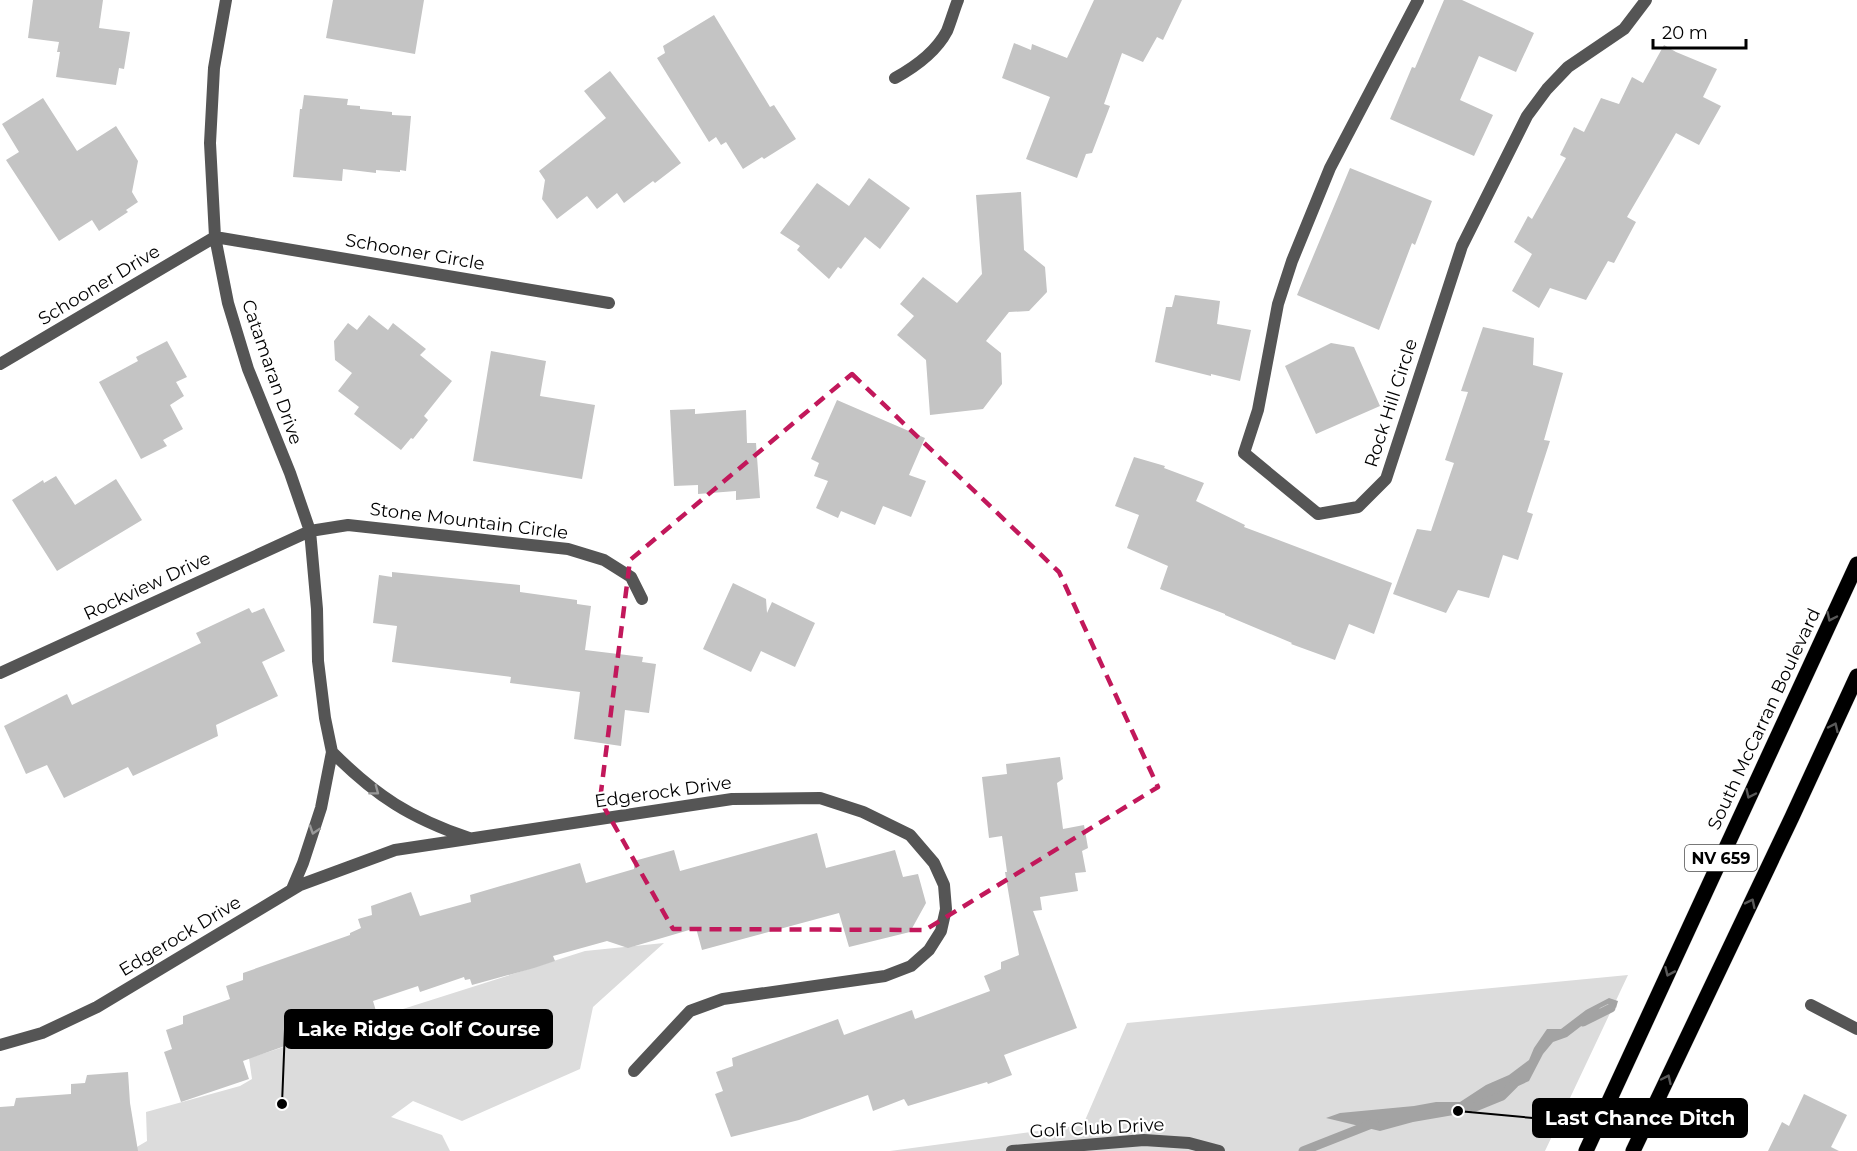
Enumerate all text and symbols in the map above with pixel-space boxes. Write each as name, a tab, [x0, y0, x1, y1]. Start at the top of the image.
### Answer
scale bar	[1653, 12, 1746, 50]
text: 20 m	[1662, 22, 1708, 44]
street label: Schooner Circle	[344, 229, 486, 275]
street label: Schooner Drive	[34, 240, 164, 330]
street label: Catamaran Drive	[237, 297, 307, 447]
street label: Rock Hill Circle	[1360, 336, 1422, 470]
street label: Stone Mountain Circle	[369, 498, 569, 544]
street label: Rockview Drive	[80, 547, 214, 625]
street label: South McCarran Boulevard	[1703, 605, 1825, 833]
one-way arrow	[1827, 611, 1839, 622]
one-way arrow	[1826, 722, 1838, 733]
street label: Edgerock Drive	[593, 771, 733, 813]
one-way arrow	[368, 784, 379, 795]
one-way arrow	[1746, 788, 1758, 799]
one-way arrow	[309, 824, 321, 835]
road number: NV 659	[1685, 845, 1757, 871]
street label: Edgerock Drive	[115, 891, 245, 981]
one-way arrow	[1743, 899, 1755, 910]
one-way arrow	[1665, 965, 1677, 976]
callout: Lake Ridge Golf Course	[285, 1010, 552, 1048]
text: Lake Ridge Golf Course	[297, 1017, 541, 1041]
one-way arrow	[1660, 1075, 1672, 1086]
callout: Last Chance Ditch	[1533, 1099, 1747, 1137]
text: Last Chance Ditch	[1545, 1106, 1735, 1130]
street label: Golf Club Drive	[1029, 1113, 1165, 1143]

